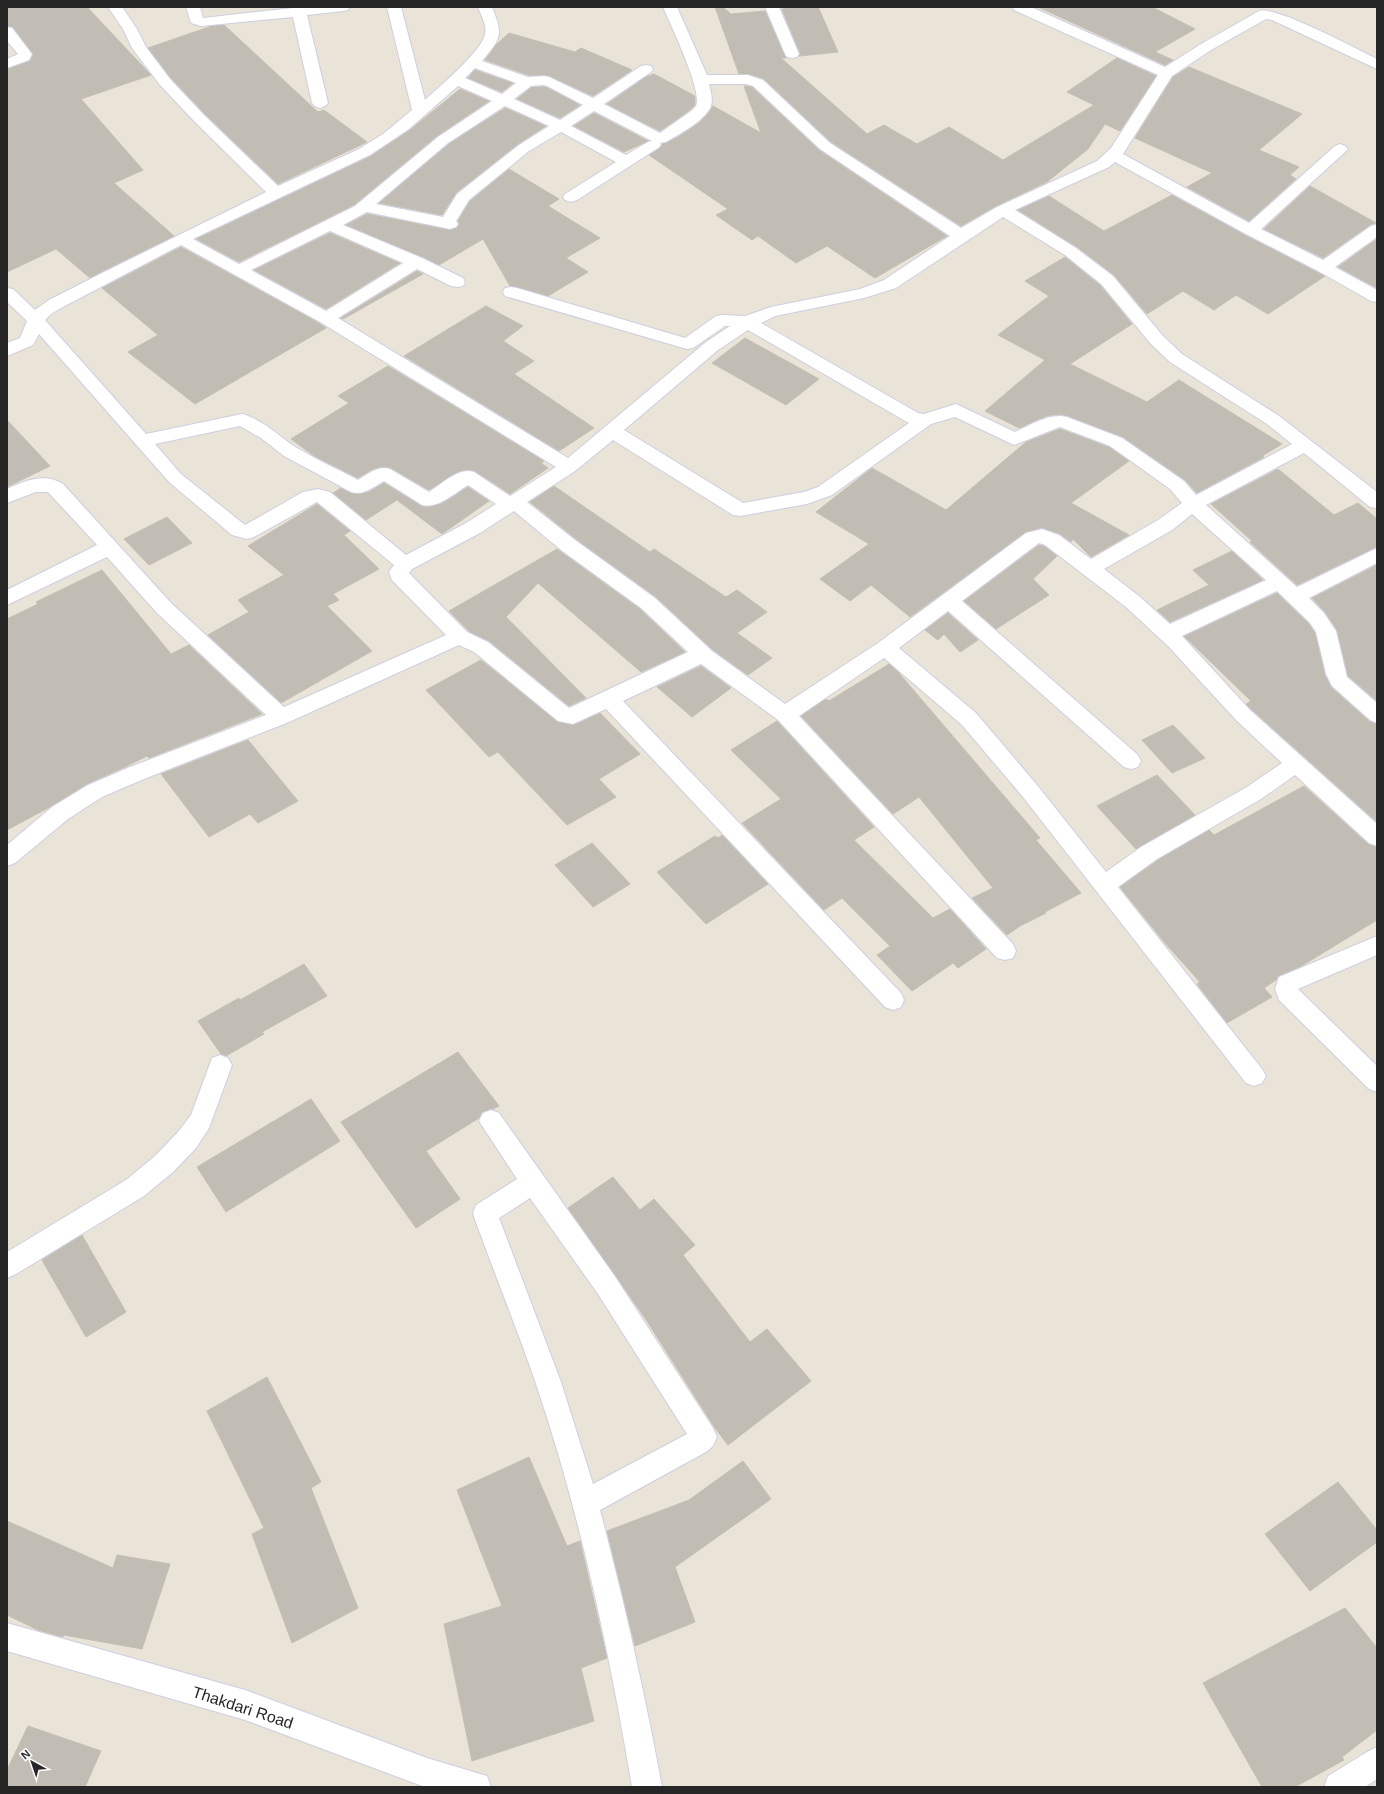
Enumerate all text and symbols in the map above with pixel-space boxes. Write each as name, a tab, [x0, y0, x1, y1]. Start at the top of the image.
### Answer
street label: Thakdari Road	[190, 1683, 295, 1732]
north arrow	[12, 1742, 52, 1782]
text: N	[19, 1747, 33, 1761]

